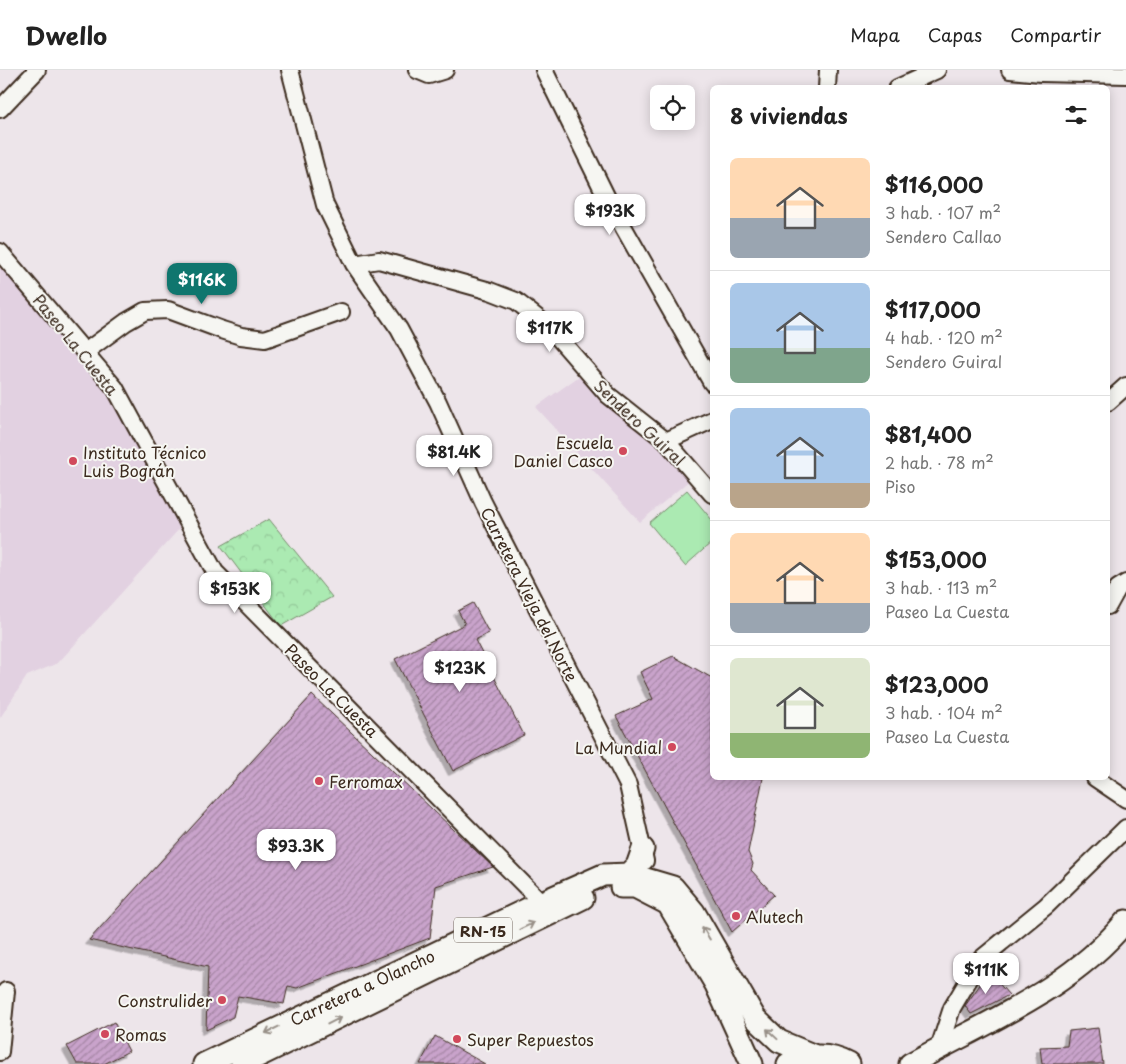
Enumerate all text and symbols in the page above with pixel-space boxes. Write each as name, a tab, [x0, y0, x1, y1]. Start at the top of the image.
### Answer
text: Dwello	[25, 17, 107, 53]
text: Mapa	[850, 21, 900, 48]
text: Capas	[928, 21, 982, 48]
text: Compartir	[1010, 21, 1101, 48]
map controls	[650, 85, 695, 130]
button: locate	[650, 85, 695, 130]
text: 8 viviendas	[730, 99, 848, 131]
icon: filters	[1062, 101, 1090, 129]
text: $116,000	[885, 168, 983, 200]
icon: home	[770, 178, 830, 238]
pin: $193K	[575, 194, 645, 236]
text: $193K	[585, 198, 635, 222]
text: 3 hab. · 107 m²	[885, 200, 1001, 224]
text: Sendero Callao	[885, 224, 1002, 248]
pin: $116K	[167, 262, 237, 305]
text: $116K	[178, 267, 226, 291]
street label: Paseo La Cuesta	[28, 288, 124, 400]
text: $117,000	[885, 293, 981, 325]
icon: home	[770, 303, 830, 363]
pin: $117K	[515, 310, 585, 353]
text: $117K	[527, 315, 573, 339]
text: 4 hab. · 120 m²	[885, 325, 1003, 349]
text: Sendero Guiral	[885, 349, 1002, 373]
street label: Sendero Guiral	[589, 373, 691, 471]
text: $81,400	[885, 418, 972, 450]
icon: home	[770, 428, 830, 488]
place label: Escuela Daniel Casco	[513, 430, 613, 472]
pin: $81.4K	[413, 434, 495, 477]
text: $81.4K	[427, 439, 481, 463]
place label: Instituto Técnico Luis Bográn	[83, 440, 207, 482]
marker: Escuela Daniel Casco	[617, 445, 629, 457]
text: 2 hab. · 78 m²	[885, 450, 994, 474]
marker: Instituto Técnico Luis Bográn	[67, 455, 79, 467]
text: Piso	[885, 474, 915, 498]
street label: Carretera Vieja del Norte	[476, 503, 584, 685]
text: $153,000	[885, 543, 987, 575]
icon: home	[770, 553, 830, 613]
pin: $153K	[200, 572, 270, 614]
text: 3 hab. · 113 m²	[885, 575, 997, 599]
text: $153K	[210, 576, 260, 600]
text: Paseo La Cuesta	[885, 599, 1009, 623]
street label: Paseo La Cuesta	[280, 638, 384, 742]
pin: $123K	[425, 650, 495, 693]
text: $123K	[434, 655, 486, 679]
text: $123,000	[885, 668, 988, 700]
icon: home	[770, 678, 830, 738]
text: 3 hab. · 104 m²	[885, 700, 1003, 724]
text: Paseo La Cuesta	[885, 724, 1009, 748]
place label: La Mundial	[575, 735, 662, 759]
marker: La Mundial	[666, 741, 678, 753]
place label: Ferromax	[329, 769, 403, 793]
marker: Ferromax	[313, 775, 325, 787]
pin: $93.3K	[255, 828, 337, 871]
text: $93.3K	[268, 833, 324, 857]
place label: Alutech	[746, 904, 804, 928]
marker: Alutech	[730, 910, 742, 922]
road number: RN-15	[454, 918, 512, 942]
one-way arrow	[519, 921, 534, 931]
one-way arrow	[701, 927, 711, 941]
street label: Carretera a Olancho	[286, 943, 438, 1031]
pin: $111K	[951, 952, 1021, 995]
text: $111K	[964, 957, 1008, 981]
place label: Construlider	[118, 988, 213, 1012]
marker: Construlider	[216, 994, 228, 1006]
one-way arrow	[326, 1015, 341, 1025]
place label: Romas	[115, 1022, 166, 1046]
one-way arrow	[265, 1026, 280, 1035]
place label: Super Repuestos	[467, 1027, 594, 1051]
marker: Romas	[99, 1028, 111, 1040]
one-way arrow	[765, 1028, 778, 1040]
marker: Super Repuestos	[451, 1033, 463, 1045]

